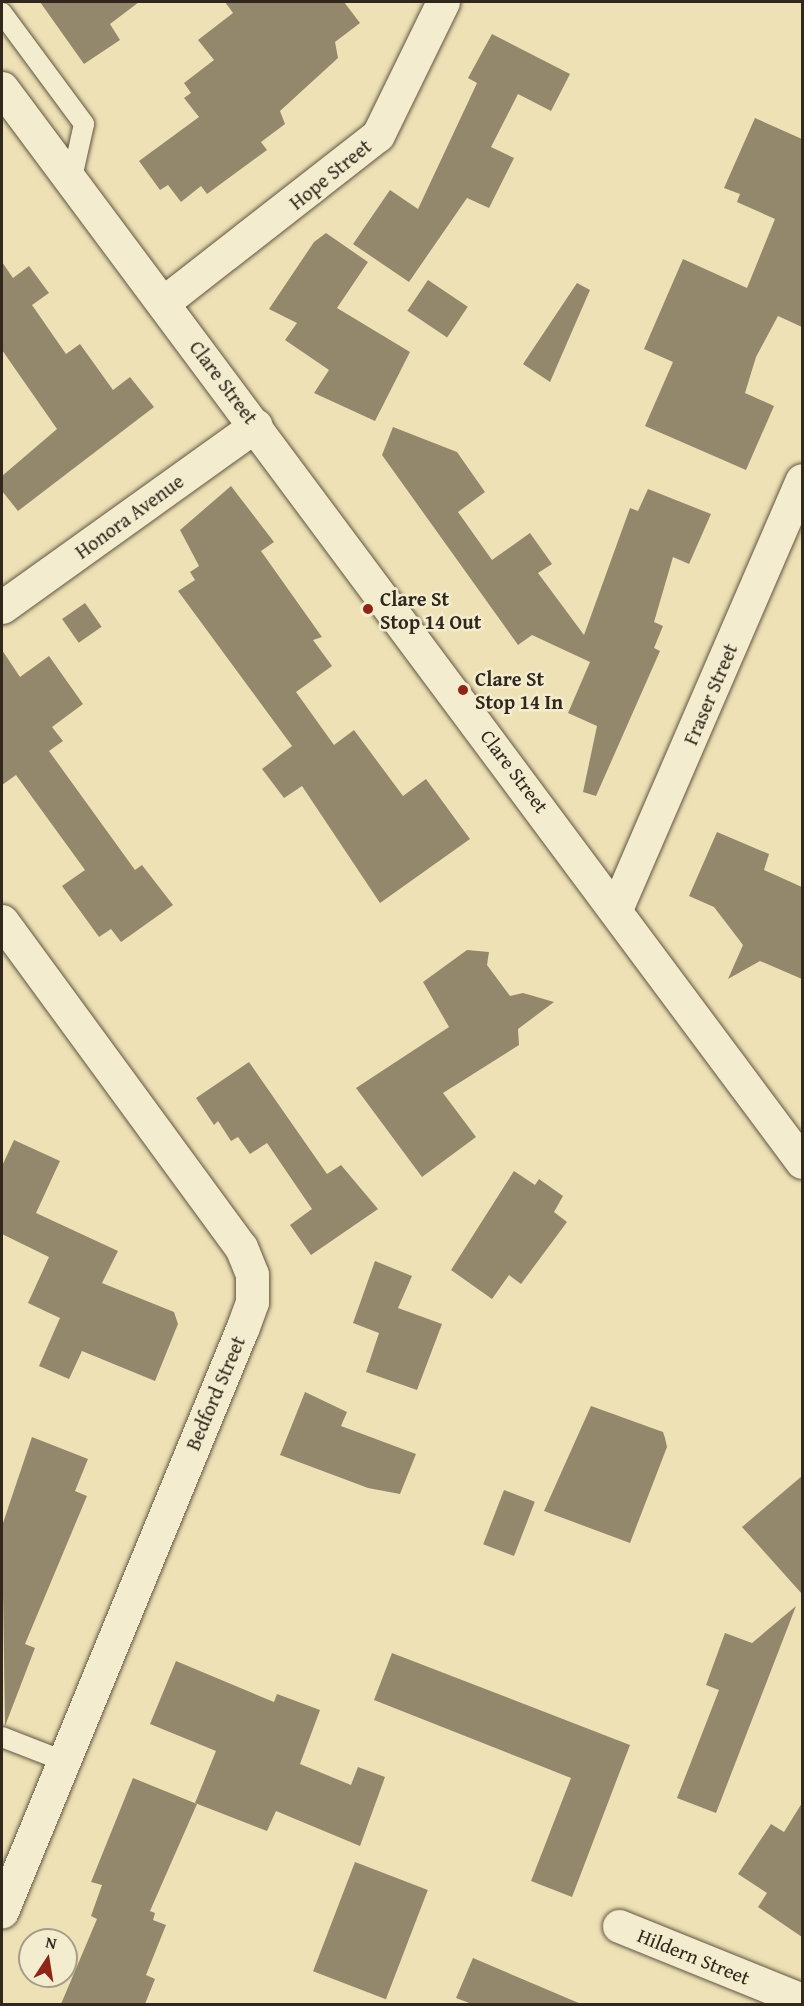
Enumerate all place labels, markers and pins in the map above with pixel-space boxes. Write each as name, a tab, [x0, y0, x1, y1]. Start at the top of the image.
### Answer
place label: Clare St Stop 14 Out	[380, 586, 481, 633]
marker: Clare St Stop 14 Out	[361, 602, 375, 616]
place label: Clare St Stop 14 In	[475, 666, 563, 713]
marker: Clare St Stop 14 In	[456, 683, 470, 697]

